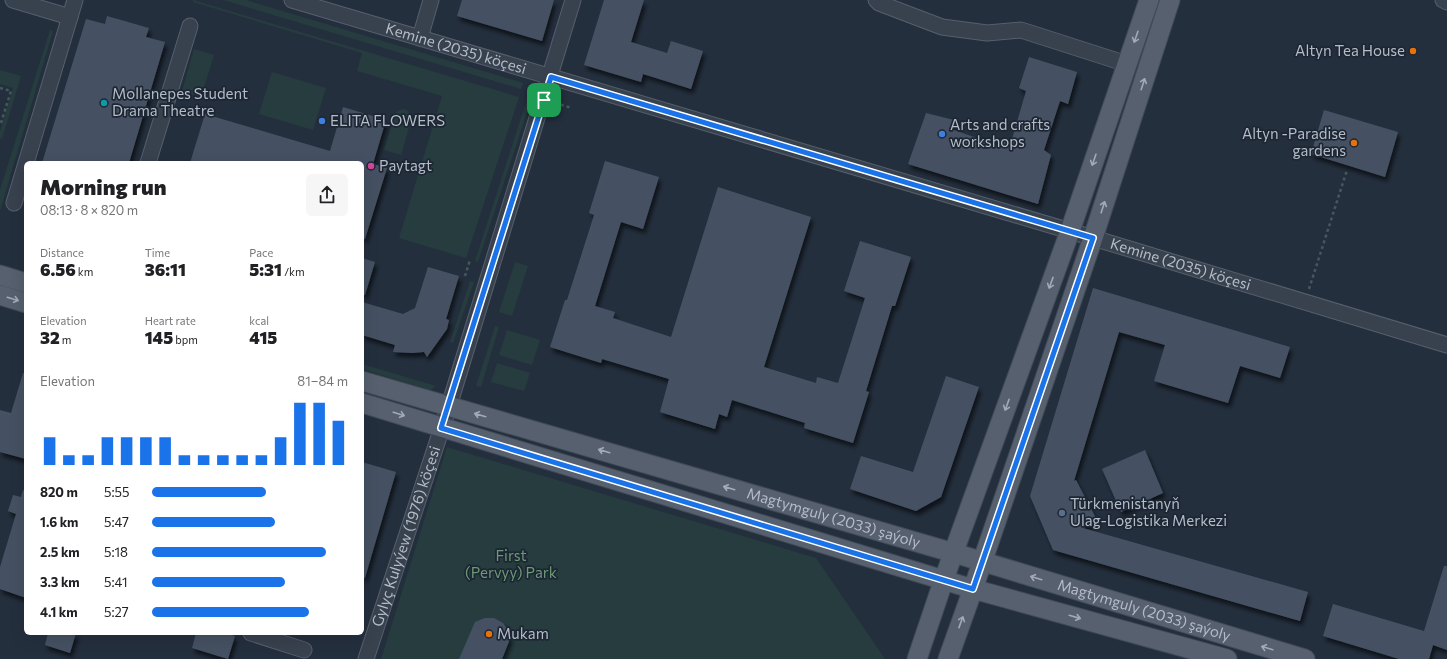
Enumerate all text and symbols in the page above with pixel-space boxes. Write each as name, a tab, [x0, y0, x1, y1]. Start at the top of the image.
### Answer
street label: Kemine (2035) köçesi	[384, 18, 529, 77]
one-way arrow	[1132, 31, 1140, 43]
place label: Altyn Tea House	[1295, 41, 1405, 59]
marker: Altyn Tea House	[1408, 46, 1418, 56]
one-way arrow	[1140, 77, 1147, 90]
pin	[527, 83, 561, 117]
place label: Mollanepes Student Drama Theatre	[112, 84, 248, 119]
icon: arrive	[533, 89, 555, 111]
marker: Mollanepes Student Drama Theatre	[99, 98, 109, 108]
place label: ELITA FLOWERS	[330, 111, 445, 129]
place label: Arts and сrafts workshops	[950, 115, 1050, 150]
marker: ELITA FLOWERS	[317, 116, 327, 126]
place label: Altyn -Paradise gardens	[1242, 124, 1346, 159]
marker: Arts and сrafts workshops	[937, 129, 947, 139]
marker: Altyn -Paradise gardens	[1349, 138, 1359, 148]
one-way arrow	[1090, 154, 1098, 166]
place label: Paytagt	[379, 156, 432, 174]
marker: Paytagt	[366, 161, 376, 171]
text: Morning run	[40, 173, 167, 200]
button: share	[306, 174, 348, 216]
one-way arrow	[1100, 201, 1107, 214]
text: 08:13 · 8 × 820 m	[40, 202, 138, 218]
street label: Kemine (2035) köçesi	[1108, 234, 1253, 293]
text: Distance	[40, 246, 84, 259]
text: Time	[145, 246, 170, 259]
text: Pace	[249, 246, 273, 259]
text: 6.56	[40, 259, 76, 280]
text: 36:11	[145, 259, 186, 280]
text: 5:31	[249, 259, 282, 280]
text: km	[76, 265, 93, 278]
text: /km	[282, 265, 305, 278]
one-way arrow	[1047, 276, 1055, 288]
one-way arrow	[7, 296, 19, 304]
text: Elevation	[40, 314, 86, 327]
text: Heart rate	[145, 314, 196, 327]
text: kcal	[249, 314, 269, 327]
text: 32	[40, 327, 60, 348]
text: 145	[145, 327, 173, 348]
text: 415	[249, 327, 277, 348]
text: m	[60, 333, 71, 346]
text: bpm	[173, 333, 198, 346]
text: Elevation	[40, 373, 95, 389]
text: 81–84 m	[297, 373, 348, 389]
one-way arrow	[1003, 399, 1011, 411]
one-way arrow	[393, 411, 405, 419]
one-way arrow	[473, 411, 486, 418]
street label: Gylyç Kulyýew (1976) köçesi	[367, 444, 443, 629]
one-way arrow	[598, 447, 611, 454]
street label: Magtymguly (2033) şaýoly	[745, 483, 923, 551]
text: 820 m	[40, 484, 78, 500]
text: 5:55	[104, 484, 129, 500]
one-way arrow	[723, 484, 736, 491]
place label: Türkmenistanyň Ulag-Logistika Merkezi	[1070, 494, 1227, 529]
marker: Türkmenistanyň Ulag-Logistika Merkezi	[1057, 508, 1067, 518]
text: 1.6 km	[40, 514, 78, 530]
text: 5:47	[104, 514, 129, 530]
text: 2.5 km	[40, 544, 80, 560]
text: 5:18	[104, 544, 128, 560]
park label: First (Pervyy) Park	[465, 546, 557, 581]
text: 3.3 km	[40, 574, 80, 590]
text: 5:41	[104, 574, 128, 590]
one-way arrow	[1029, 574, 1042, 581]
street label: Magtymguly (2033) şaýoly	[1056, 575, 1233, 644]
text: 4.1 km	[40, 604, 78, 620]
text: 5:27	[104, 604, 129, 620]
one-way arrow	[1069, 614, 1082, 621]
one-way arrow	[958, 616, 965, 629]
place label: Mukam	[497, 624, 549, 642]
marker: Mukam	[484, 629, 494, 639]
one-way arrow	[1261, 644, 1274, 651]

